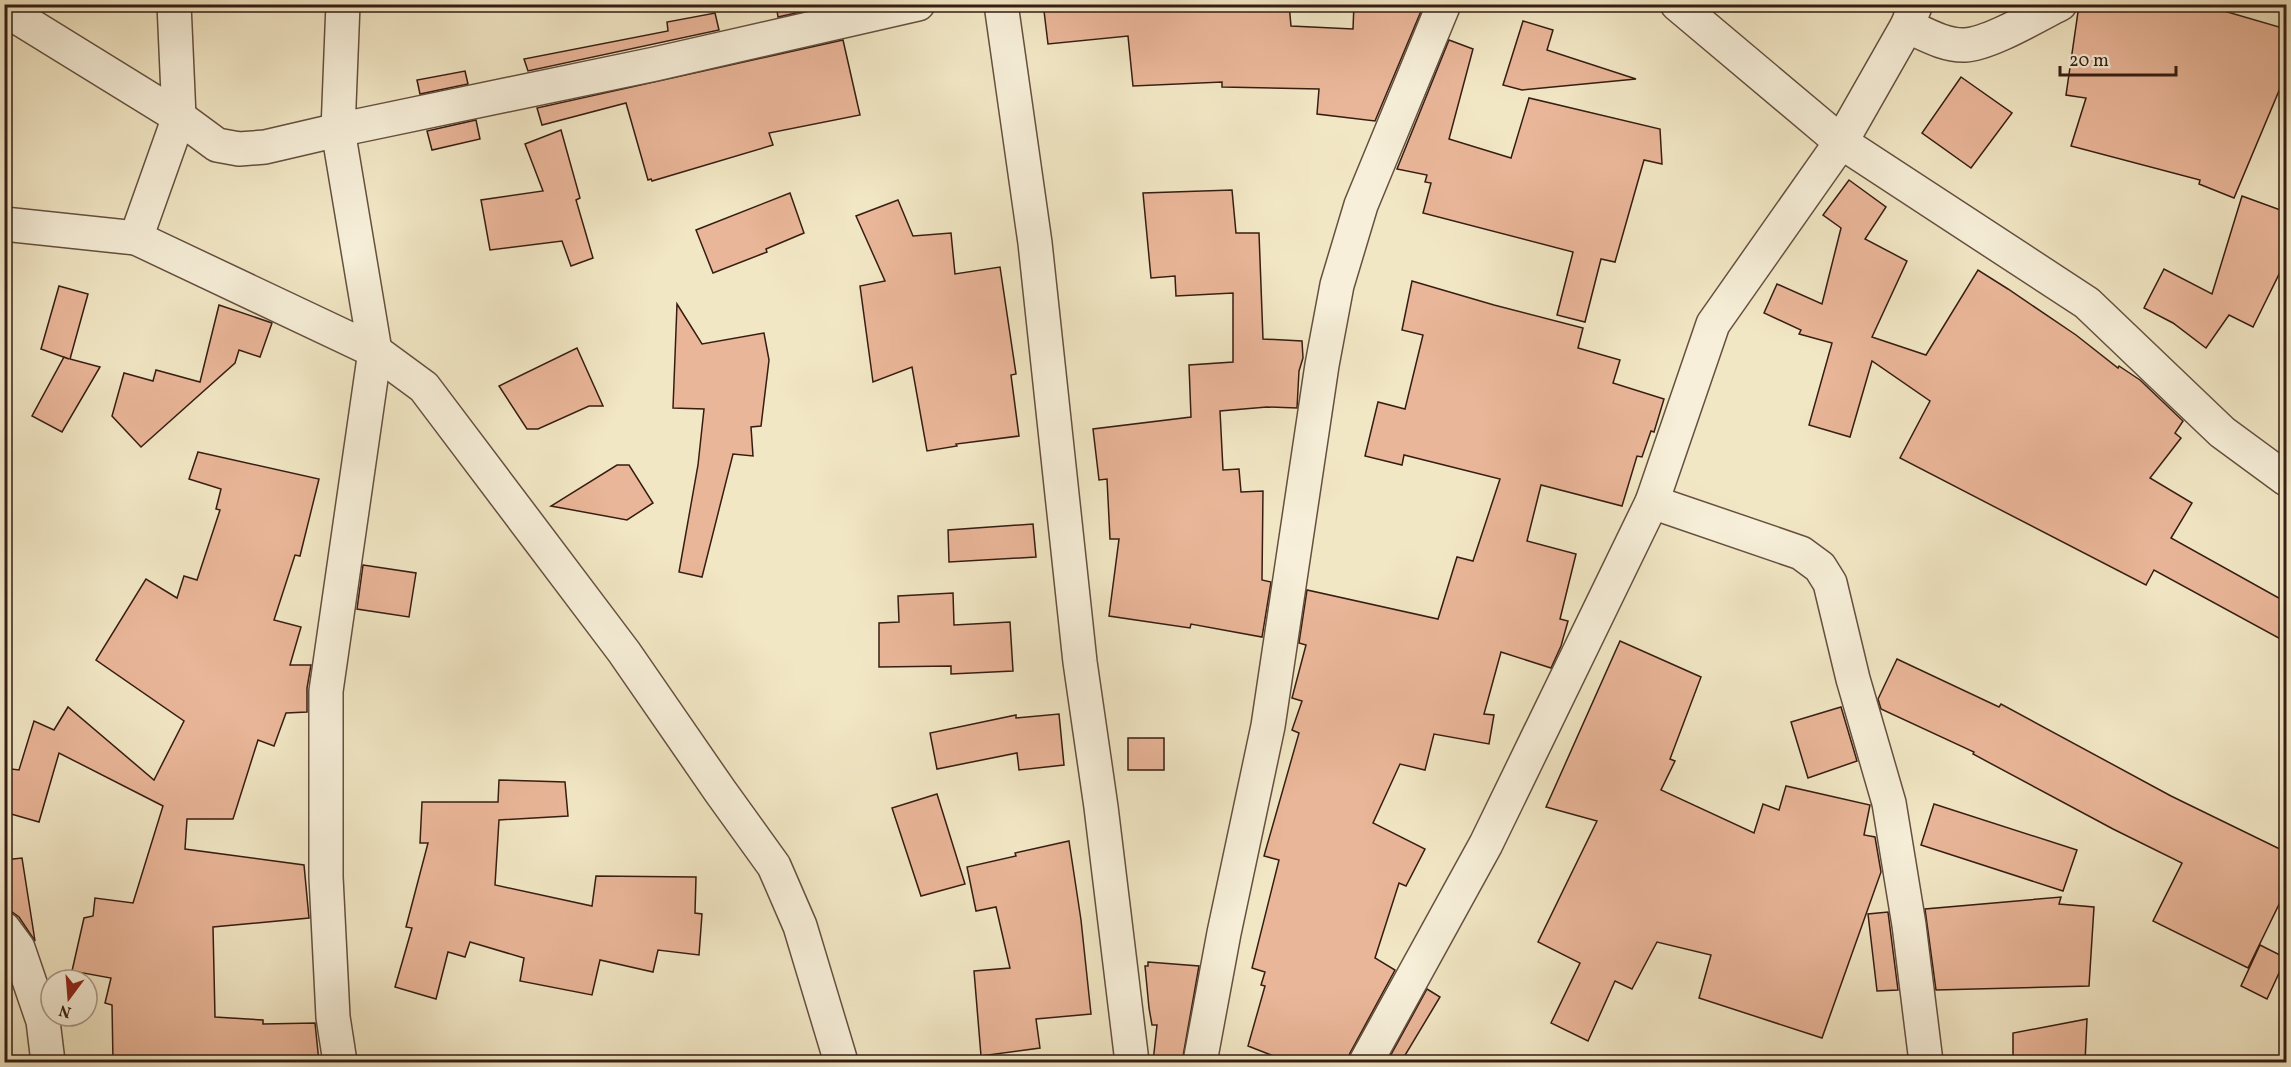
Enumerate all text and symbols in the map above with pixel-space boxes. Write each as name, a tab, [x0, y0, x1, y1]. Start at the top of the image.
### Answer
scale bar	[2060, 39, 2176, 77]
text: 20 m	[2069, 49, 2109, 74]
north arrow	[39, 968, 99, 1028]
text: N	[56, 998, 74, 1023]

